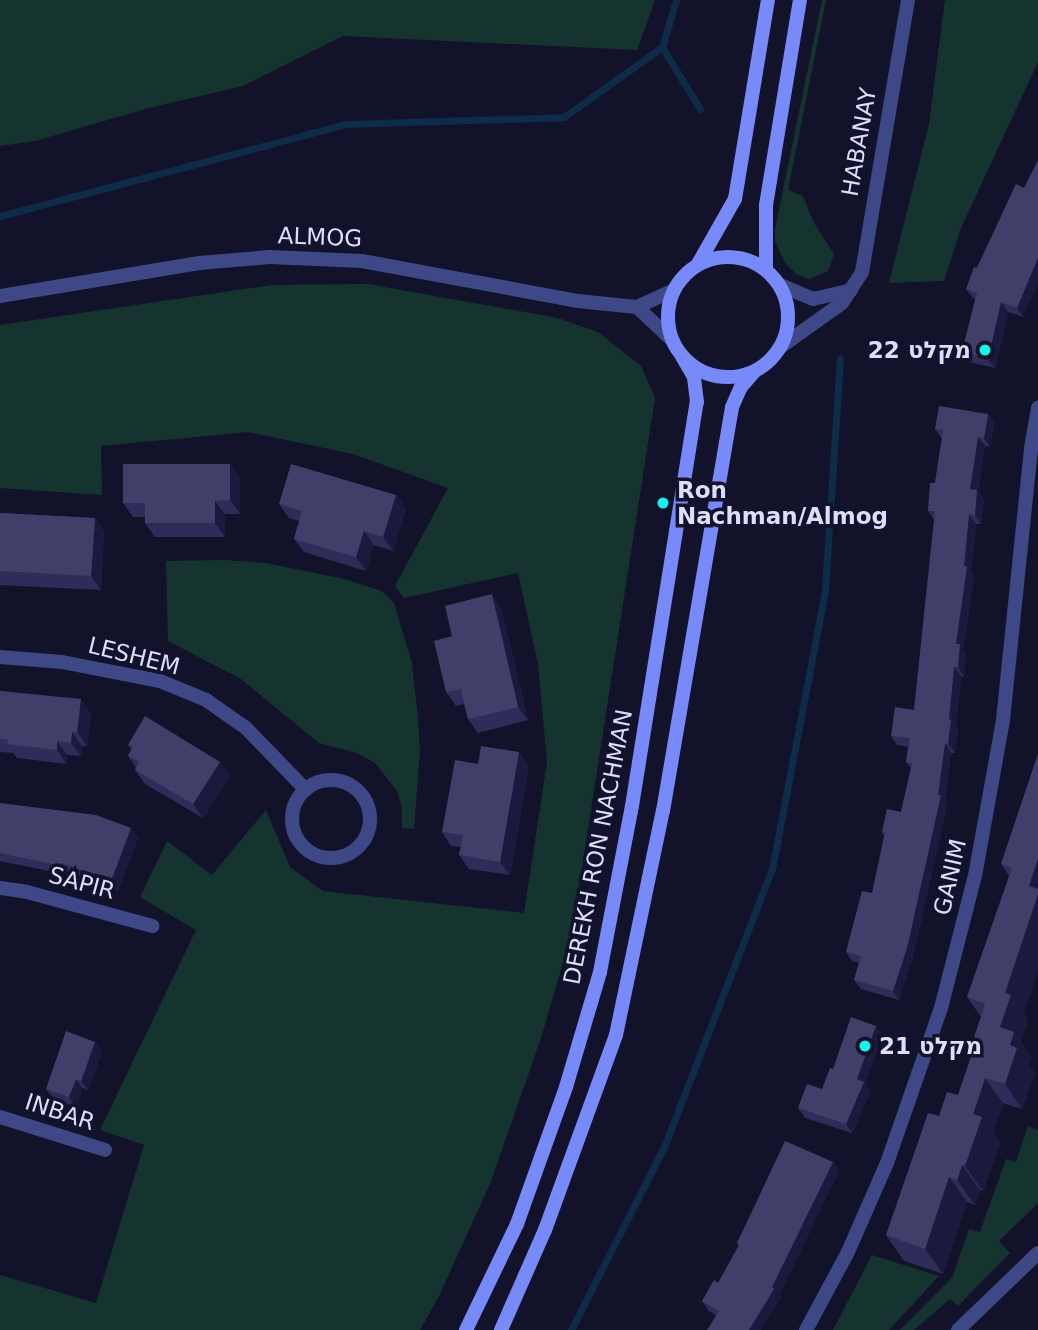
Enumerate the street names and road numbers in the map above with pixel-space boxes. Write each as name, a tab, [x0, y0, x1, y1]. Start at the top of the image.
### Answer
street label: HABANAY	[836, 86, 882, 198]
street label: ALMOG	[277, 222, 363, 252]
street label: LESHEM	[85, 631, 183, 681]
street label: DEREKH RON NACHMAN	[558, 707, 638, 987]
street label: GANIM	[928, 836, 972, 918]
street label: SAPIR	[46, 861, 118, 905]
street label: INBAR	[22, 1088, 98, 1136]

